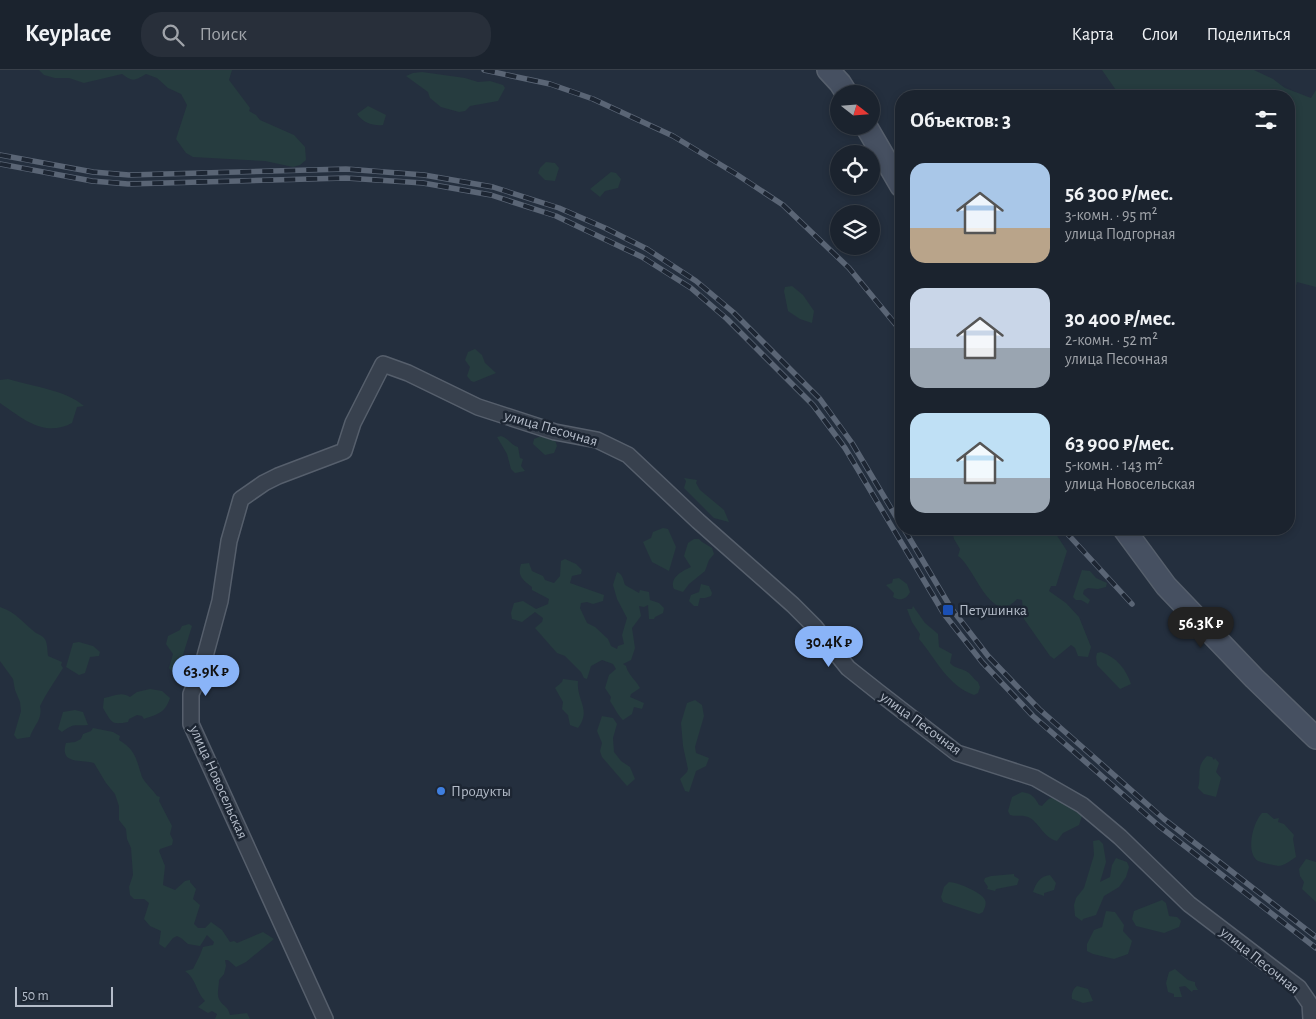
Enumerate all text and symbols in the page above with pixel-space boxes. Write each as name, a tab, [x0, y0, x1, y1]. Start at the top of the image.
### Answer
search box	[141, 12, 491, 57]
icon: search	[159, 21, 187, 49]
text: Keyplace	[25, 22, 111, 46]
text: Поиск	[199, 25, 247, 44]
text: Карта	[1072, 26, 1114, 44]
text: Слои	[1142, 26, 1178, 44]
text: Поделиться	[1206, 26, 1291, 44]
north arrow	[830, 85, 880, 135]
map controls	[830, 85, 880, 255]
icon: filters	[1252, 106, 1280, 134]
text: Объектов: 3	[910, 110, 1011, 131]
button: locate	[830, 145, 880, 195]
icon: home	[950, 183, 1010, 243]
text: 56 300 ₽/мес.	[1065, 183, 1173, 204]
button: layers	[830, 205, 880, 255]
text: 3-комн. · 95 m²	[1065, 207, 1157, 223]
text: улица Подгорная	[1065, 226, 1176, 242]
icon: home	[950, 308, 1010, 368]
text: 30 400 ₽/мес.	[1065, 308, 1176, 329]
text: 2-комн. · 52 m²	[1065, 332, 1158, 348]
text: улица Песочная	[1065, 351, 1168, 367]
street label: улица Песочная	[501, 408, 599, 449]
icon: home	[950, 433, 1010, 493]
text: 63 900 ₽/мес.	[1065, 433, 1174, 454]
text: 5-комн. · 143 m²	[1065, 457, 1163, 473]
text: улица Новосельская	[1065, 476, 1195, 492]
marker: Петушинка	[941, 603, 955, 617]
place label: Петушинка	[959, 603, 1027, 618]
pin: 56.3K ₽	[1155, 606, 1247, 649]
text: 56.3K ₽	[1179, 615, 1223, 631]
pin: 30.4K ₽	[783, 626, 875, 668]
text: 30.4K ₽	[806, 634, 852, 650]
pin: 63.9K ₽	[160, 654, 252, 697]
text: 63.9K ₽	[183, 663, 229, 679]
street label: улица Песочная	[876, 688, 964, 758]
street label: улица Новосельская	[186, 722, 250, 841]
place label: Продукты	[451, 784, 511, 799]
marker: Продукты	[435, 785, 447, 797]
street label: улица Песочная	[1217, 924, 1302, 997]
scale bar	[15, 984, 112, 1007]
text: 50 m	[22, 989, 49, 1003]

